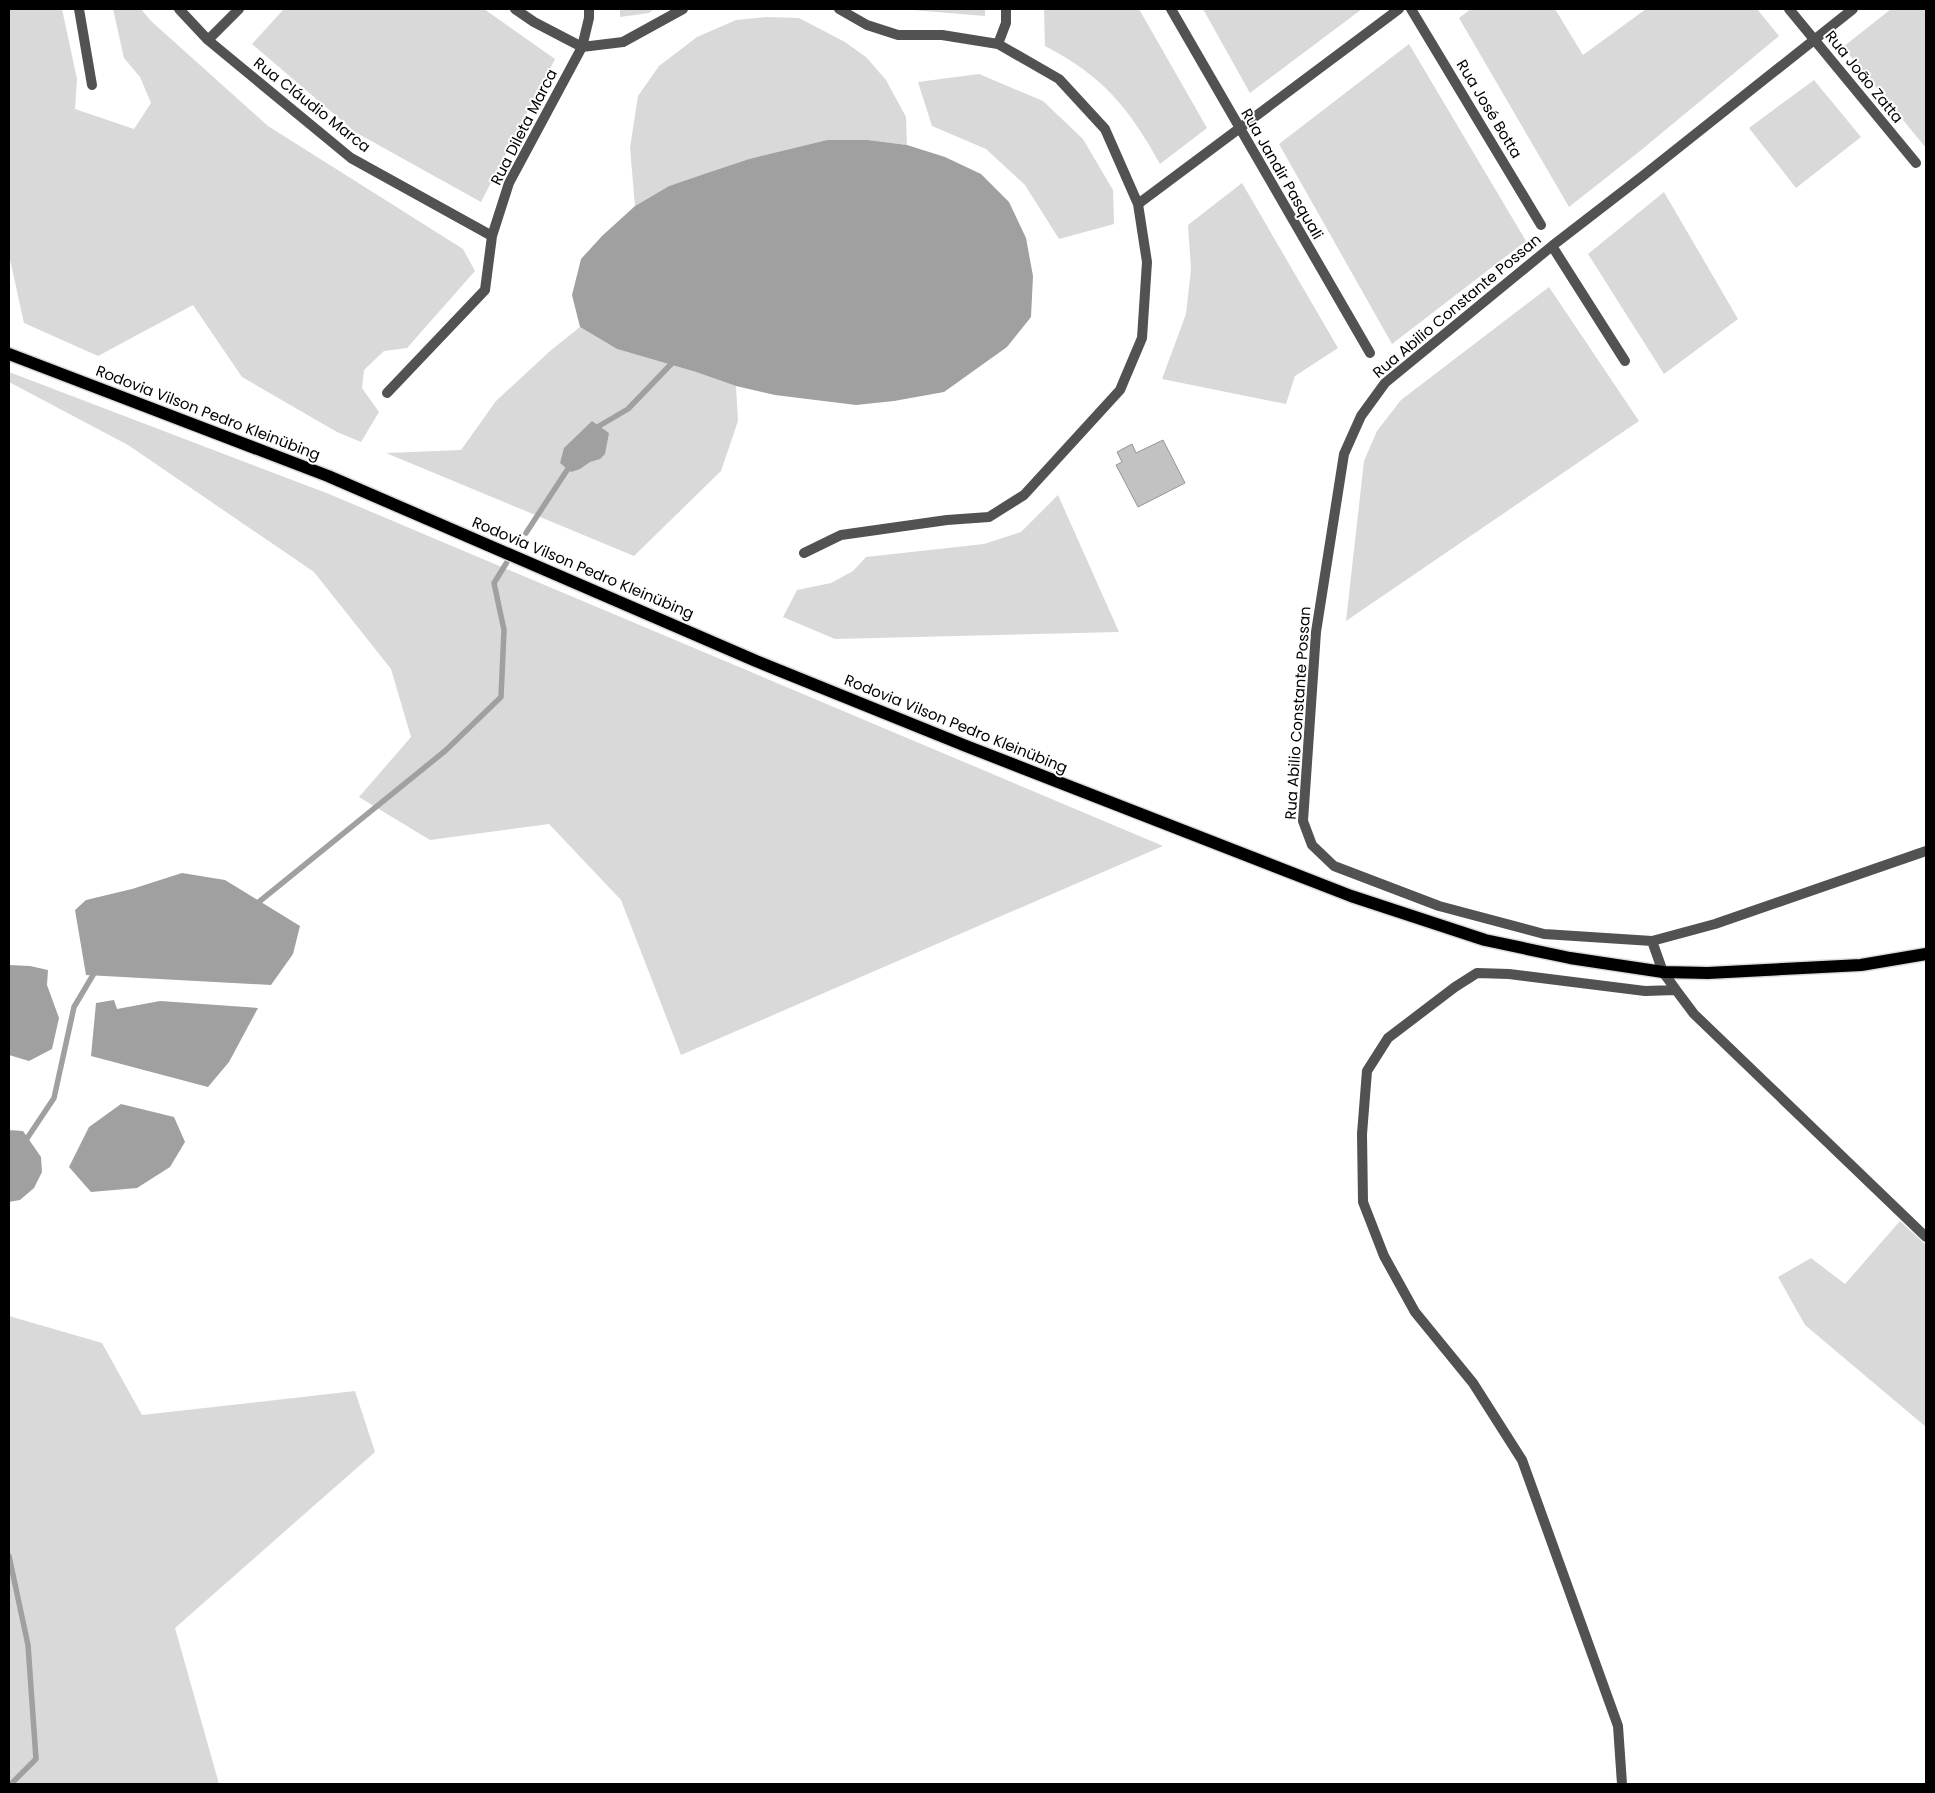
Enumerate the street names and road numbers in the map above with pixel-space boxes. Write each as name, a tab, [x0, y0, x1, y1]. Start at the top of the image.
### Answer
street label: Rua João Zatta	[1821, 26, 1908, 127]
street label: Rua Cláudio Marca	[249, 52, 375, 157]
street label: Rua José Botta	[1452, 56, 1527, 162]
street label: Rua Dileta Marca	[485, 65, 562, 188]
street label: Rua Jandir Pasquali	[1236, 104, 1329, 243]
street label: Rua Abilio Constante Possan	[1368, 229, 1545, 382]
street label: Rodovia Vilson Pedro Kleinübing	[93, 360, 324, 465]
street label: Rodovia Vilson Pedro Kleinübing	[469, 511, 697, 624]
street label: Rua Abilio Constante Possan	[1280, 605, 1315, 820]
street label: Rodovia Vilson Pedro Kleinübing	[841, 669, 1071, 778]

